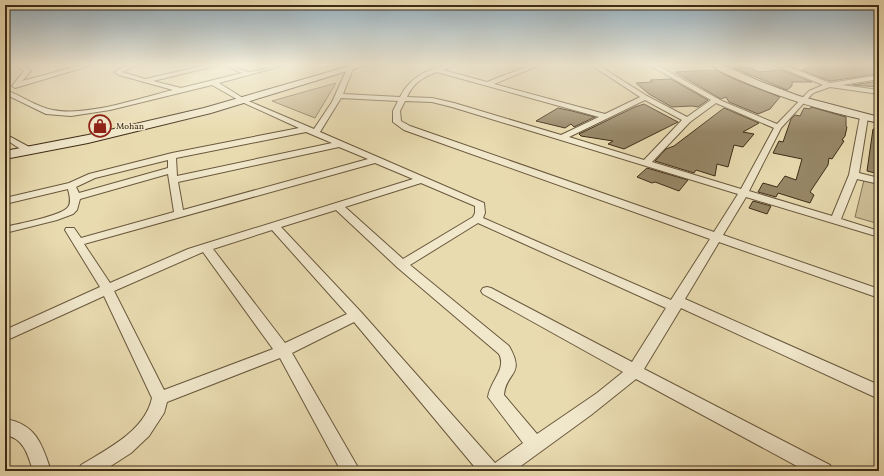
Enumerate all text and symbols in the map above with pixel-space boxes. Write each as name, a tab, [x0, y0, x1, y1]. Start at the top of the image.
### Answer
shop icon: Mohan	[87, 113, 113, 139]
place label: Mohan	[116, 120, 145, 133]

